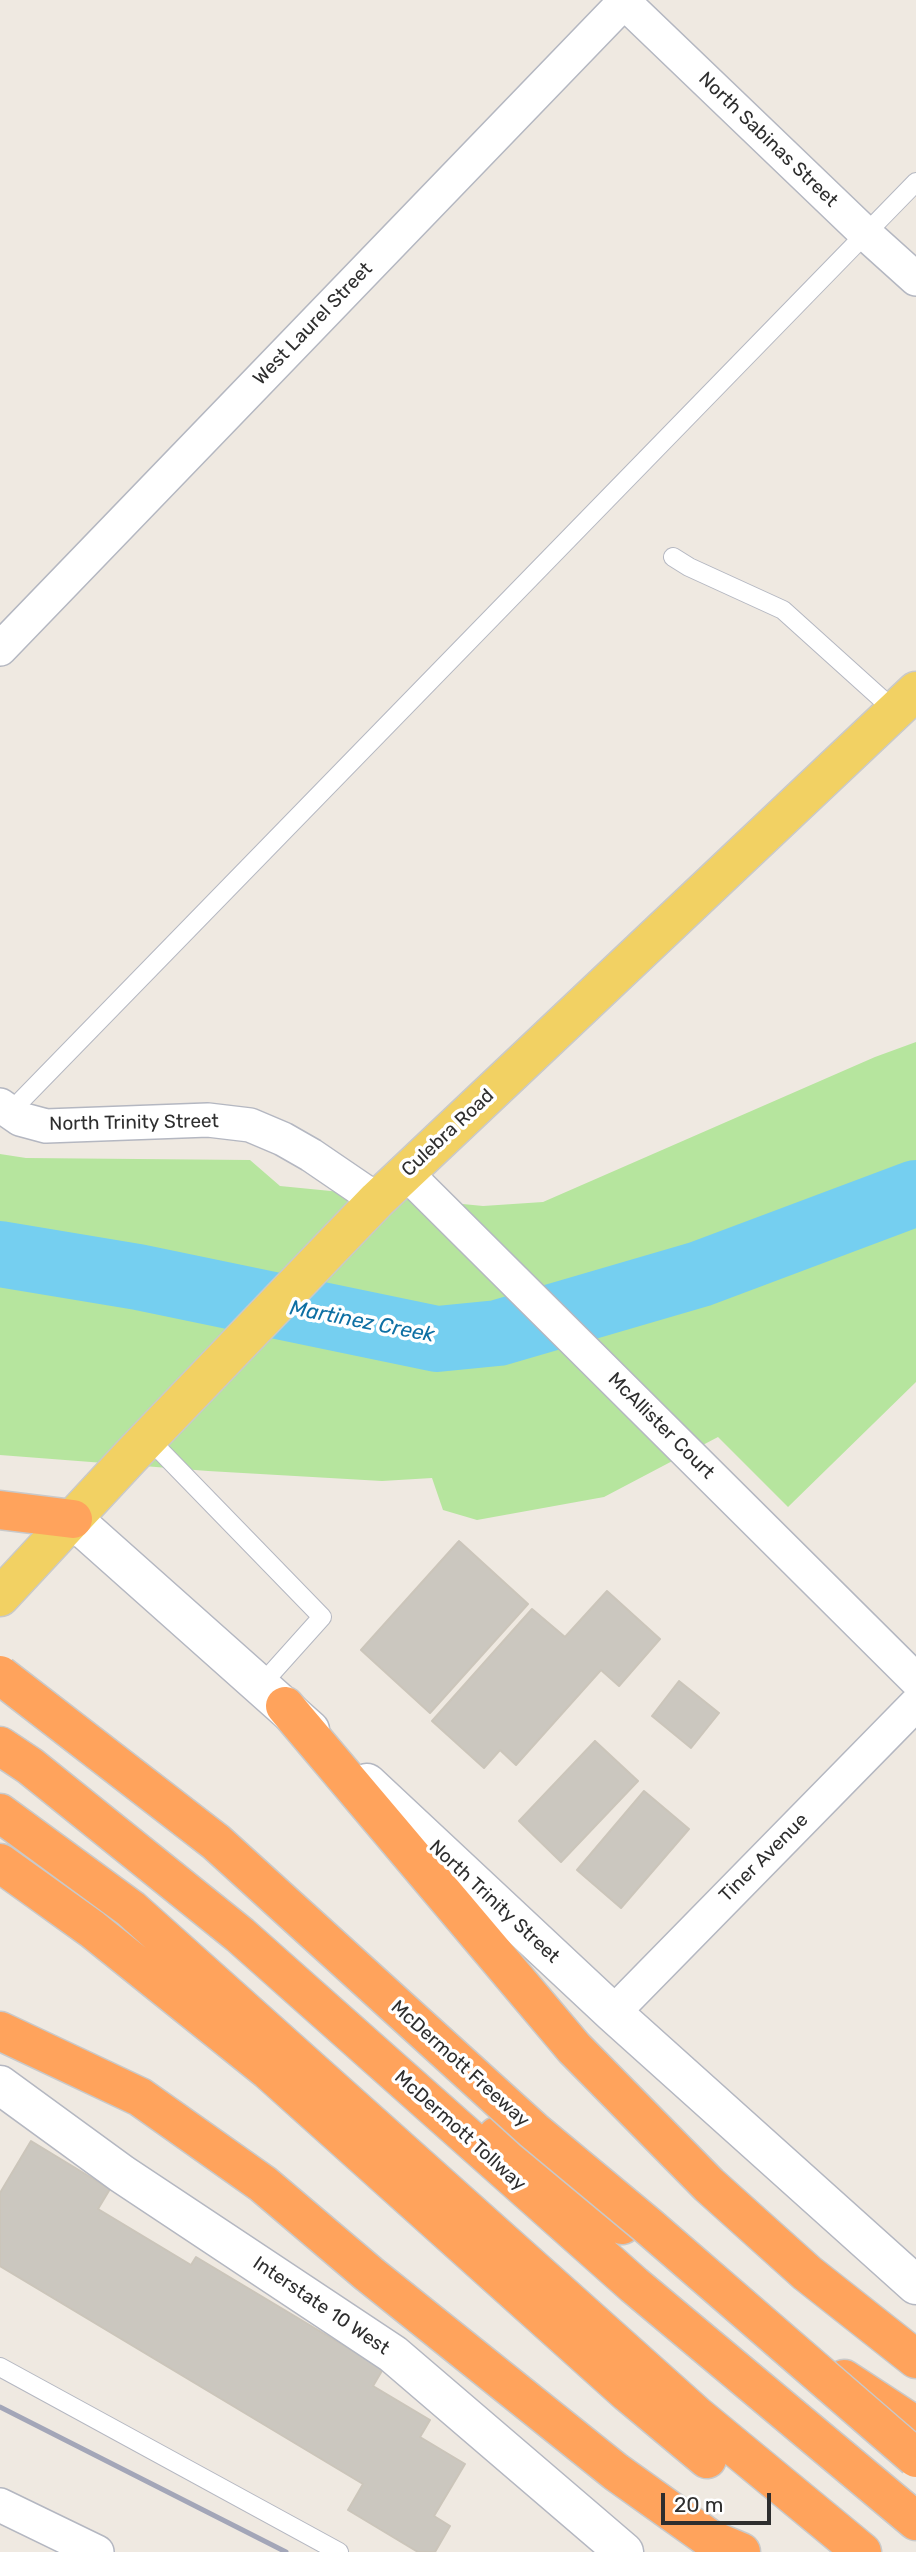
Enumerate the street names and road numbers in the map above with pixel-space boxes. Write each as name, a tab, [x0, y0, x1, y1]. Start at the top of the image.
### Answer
street label: North Sabinas Street	[694, 68, 842, 212]
street label: West Laurel Street	[249, 258, 377, 390]
street label: Culebra Road	[397, 1084, 499, 1182]
street label: North Trinity Street	[49, 1110, 219, 1136]
street label: McAllister Court	[603, 1368, 719, 1484]
street label: Tiner Avenue	[715, 1809, 813, 1907]
street label: North Trinity Street	[424, 1836, 564, 1968]
street label: McDermott Freeway	[386, 1996, 534, 2132]
street label: McDermott Tollway	[390, 2066, 530, 2196]
street label: Interstate 10 West	[249, 2252, 393, 2360]

